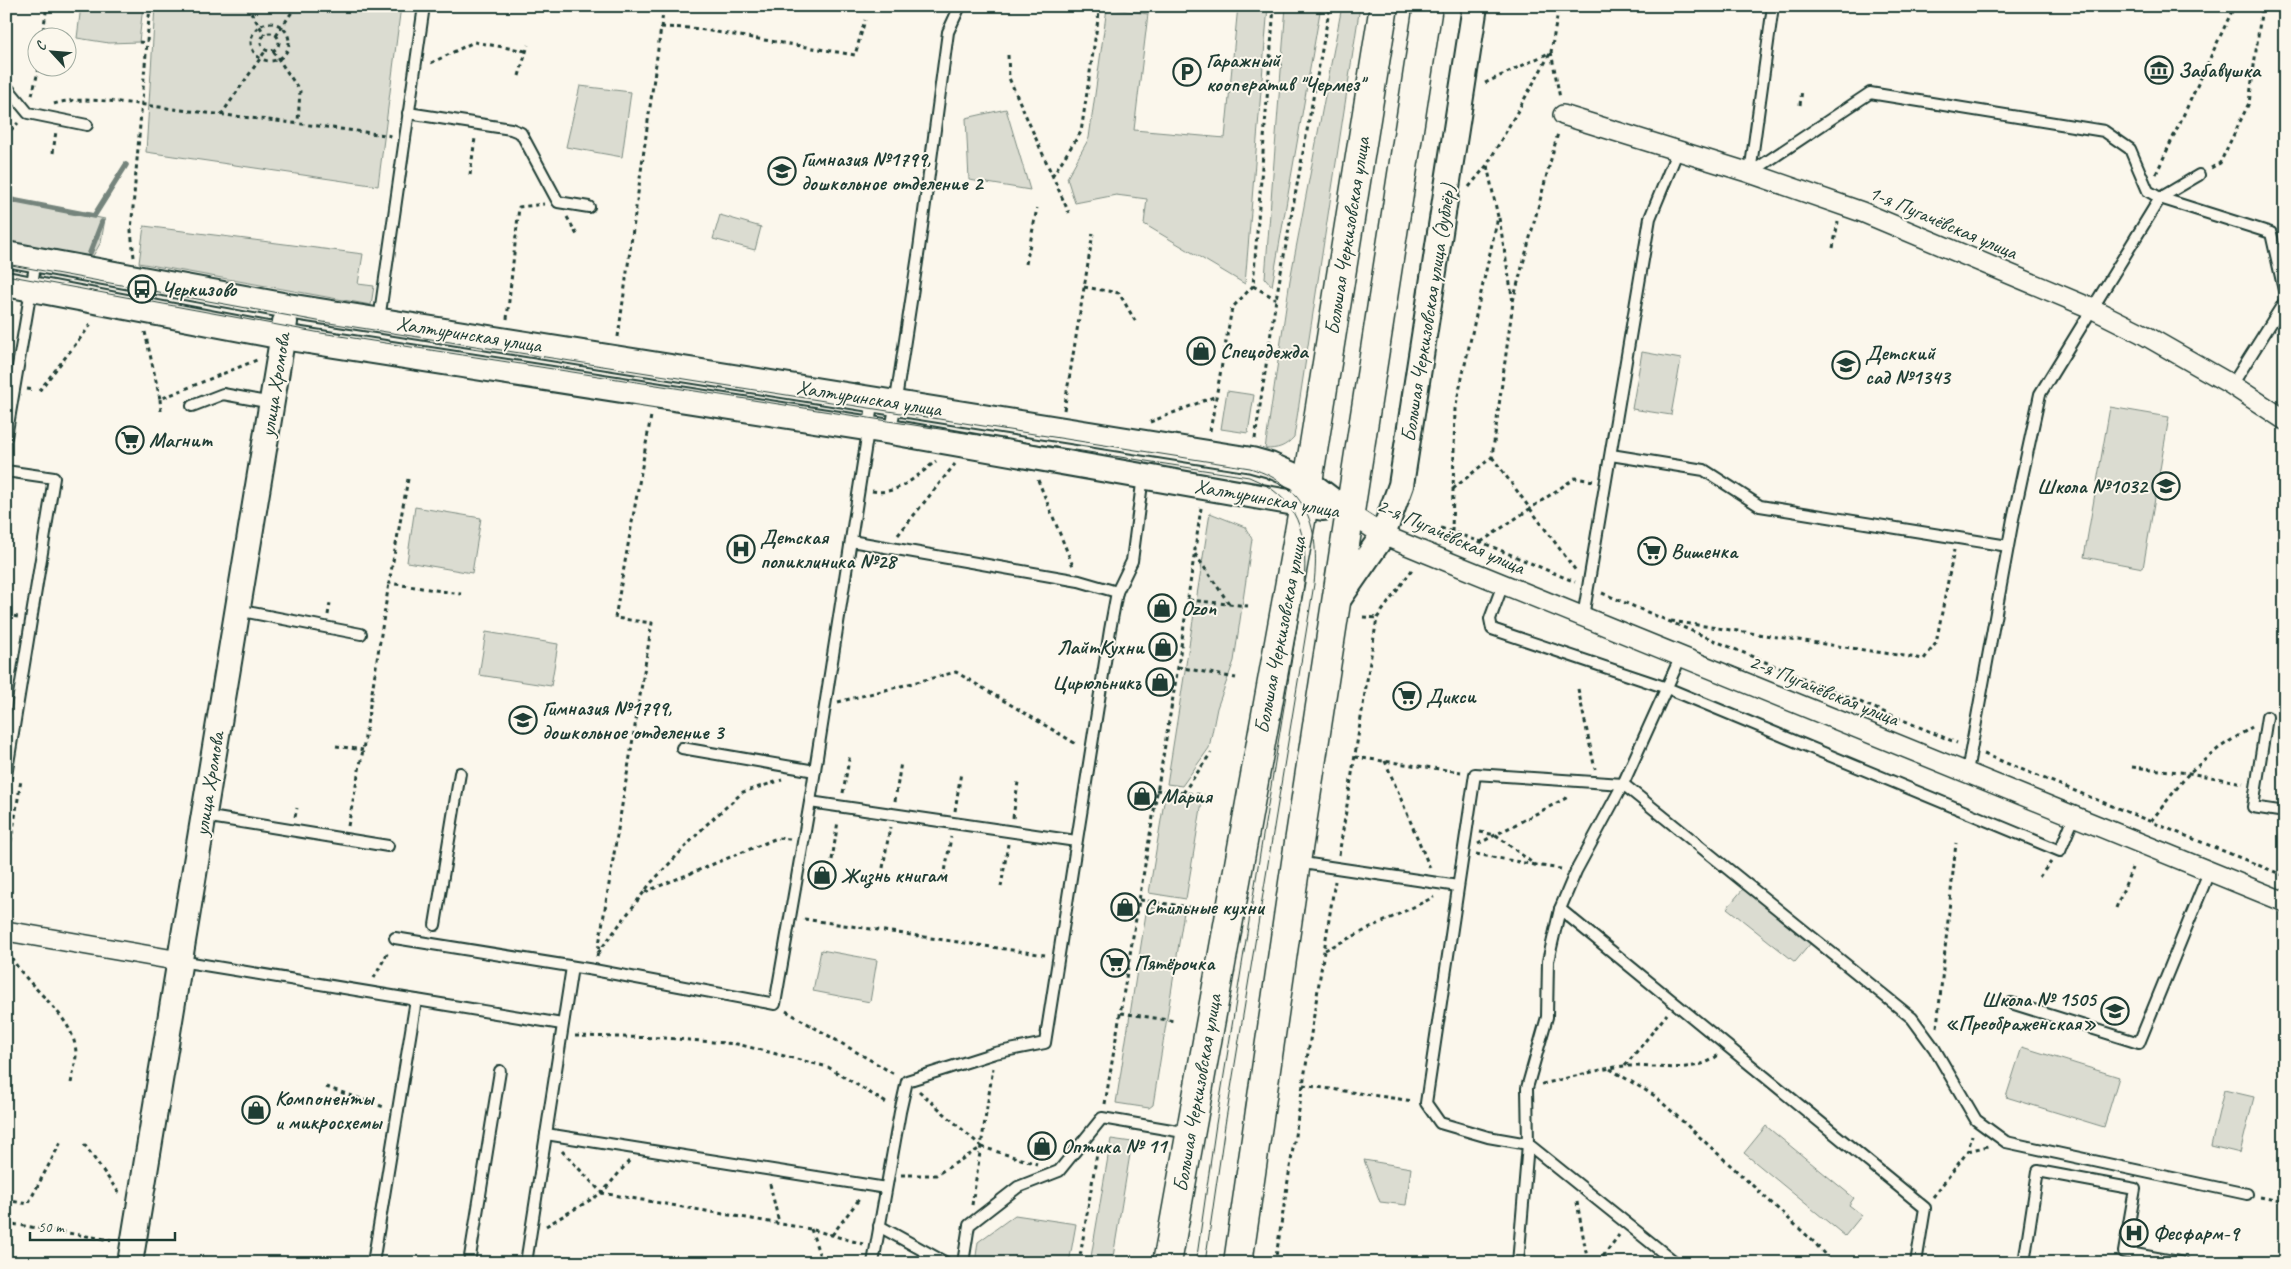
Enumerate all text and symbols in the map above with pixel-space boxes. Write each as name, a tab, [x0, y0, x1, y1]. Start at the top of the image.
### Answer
north arrow	[28, 28, 78, 78]
text: С	[32, 38, 51, 53]
place label: Гаражный кооператив "Чермез"	[1206, 47, 1369, 97]
museum icon: Забавушка	[2144, 55, 2174, 85]
parking icon: Гаражный кооператив "Чермез"	[1172, 57, 1202, 87]
place label: Забавушка	[2178, 57, 2262, 83]
street label: Большая Черкизовская улица	[1319, 134, 1376, 337]
place label: Гимназия №1799, дошкольное отделение 2	[801, 146, 985, 196]
school or university icon: Гимназия №1799, дошкольное отделение 2	[767, 156, 797, 186]
street label: 1-я Пугачёвская улица	[1865, 179, 2023, 266]
street label: Большая Черкизовская улица (дублёр)	[1395, 181, 1461, 444]
bus stop icon: Черкизово	[127, 274, 157, 304]
place label: Черкизово	[161, 276, 238, 302]
street label: Халтуринская улица	[395, 310, 545, 359]
street label: улица Хромова	[254, 329, 296, 441]
shop icon: Спецодежда	[1186, 336, 1216, 366]
place label: Спецодежда	[1220, 338, 1309, 364]
place label: Детский сад №1343	[1865, 340, 1952, 390]
school or university icon: Детский сад №1343	[1831, 350, 1861, 380]
street label: Халтуринская улица	[795, 374, 945, 423]
supermarket icon: Магнит	[115, 425, 145, 455]
place label: Магнит	[149, 427, 214, 453]
school or university icon: Школа №1032	[2151, 471, 2181, 501]
street label: Халтуринская улица	[1193, 472, 1343, 524]
place label: Школа №1032	[2037, 473, 2150, 499]
street label: 2-я Пугачёвская улица	[1373, 492, 1530, 581]
place label: Детская поликлиника №28	[760, 524, 898, 574]
street label: Большая Черкизовская улица	[1248, 533, 1312, 736]
hospital icon: Детская поликлиника №28	[726, 534, 756, 564]
supermarket icon: Вишенка	[1637, 536, 1667, 566]
place label: Вишенка	[1671, 538, 1739, 564]
shop icon: Ozon	[1147, 593, 1177, 623]
place label: Ozon	[1181, 595, 1216, 621]
shop icon: ЛайтКухни	[1148, 632, 1178, 662]
place label: ЛайтКухни	[1056, 634, 1146, 660]
street label: 2-я Пугачёвская улица	[1745, 648, 1904, 732]
shop icon: Цирюльникъ	[1145, 667, 1175, 697]
place label: Цирюльникъ	[1052, 669, 1143, 695]
supermarket icon: Дикси	[1392, 681, 1422, 711]
place label: Дикси	[1426, 683, 1478, 709]
place label: Гимназия №1799, дошкольное отделение 3	[542, 695, 726, 745]
school or university icon: Гимназия №1799, дошкольное отделение 3	[508, 705, 538, 735]
street label: улица Хромова	[188, 728, 230, 840]
shop icon: Мария	[1127, 781, 1157, 811]
place label: Мария	[1161, 783, 1214, 809]
shop icon: Жизнь книгам	[807, 860, 837, 890]
place label: Жизнь книгам	[841, 862, 948, 889]
shop icon: Стильные кухни	[1110, 892, 1140, 922]
place label: Стильные кухни	[1144, 894, 1266, 921]
supermarket icon: Пятёрочка	[1100, 948, 1130, 978]
place label: Пятёрочка	[1134, 950, 1216, 976]
place label: Школа № 1505 «Преображенская»	[1945, 986, 2098, 1036]
street label: Большая Черкизовская улица	[1167, 991, 1227, 1194]
school or university icon: Школа № 1505 «Преображенская»	[2100, 996, 2130, 1026]
place label: Компоненты и микросхемы	[275, 1085, 384, 1135]
shop icon: Компоненты и микросхемы	[241, 1095, 271, 1125]
shop icon: Оптика № 11	[1027, 1131, 1057, 1161]
place label: Оптика № 11	[1061, 1133, 1169, 1159]
scale bar	[30, 1209, 175, 1241]
text: 50 m	[38, 1218, 65, 1237]
hospital icon: Фесфарм-9	[2119, 1218, 2149, 1248]
place label: Фесфарм-9	[2153, 1220, 2241, 1246]

